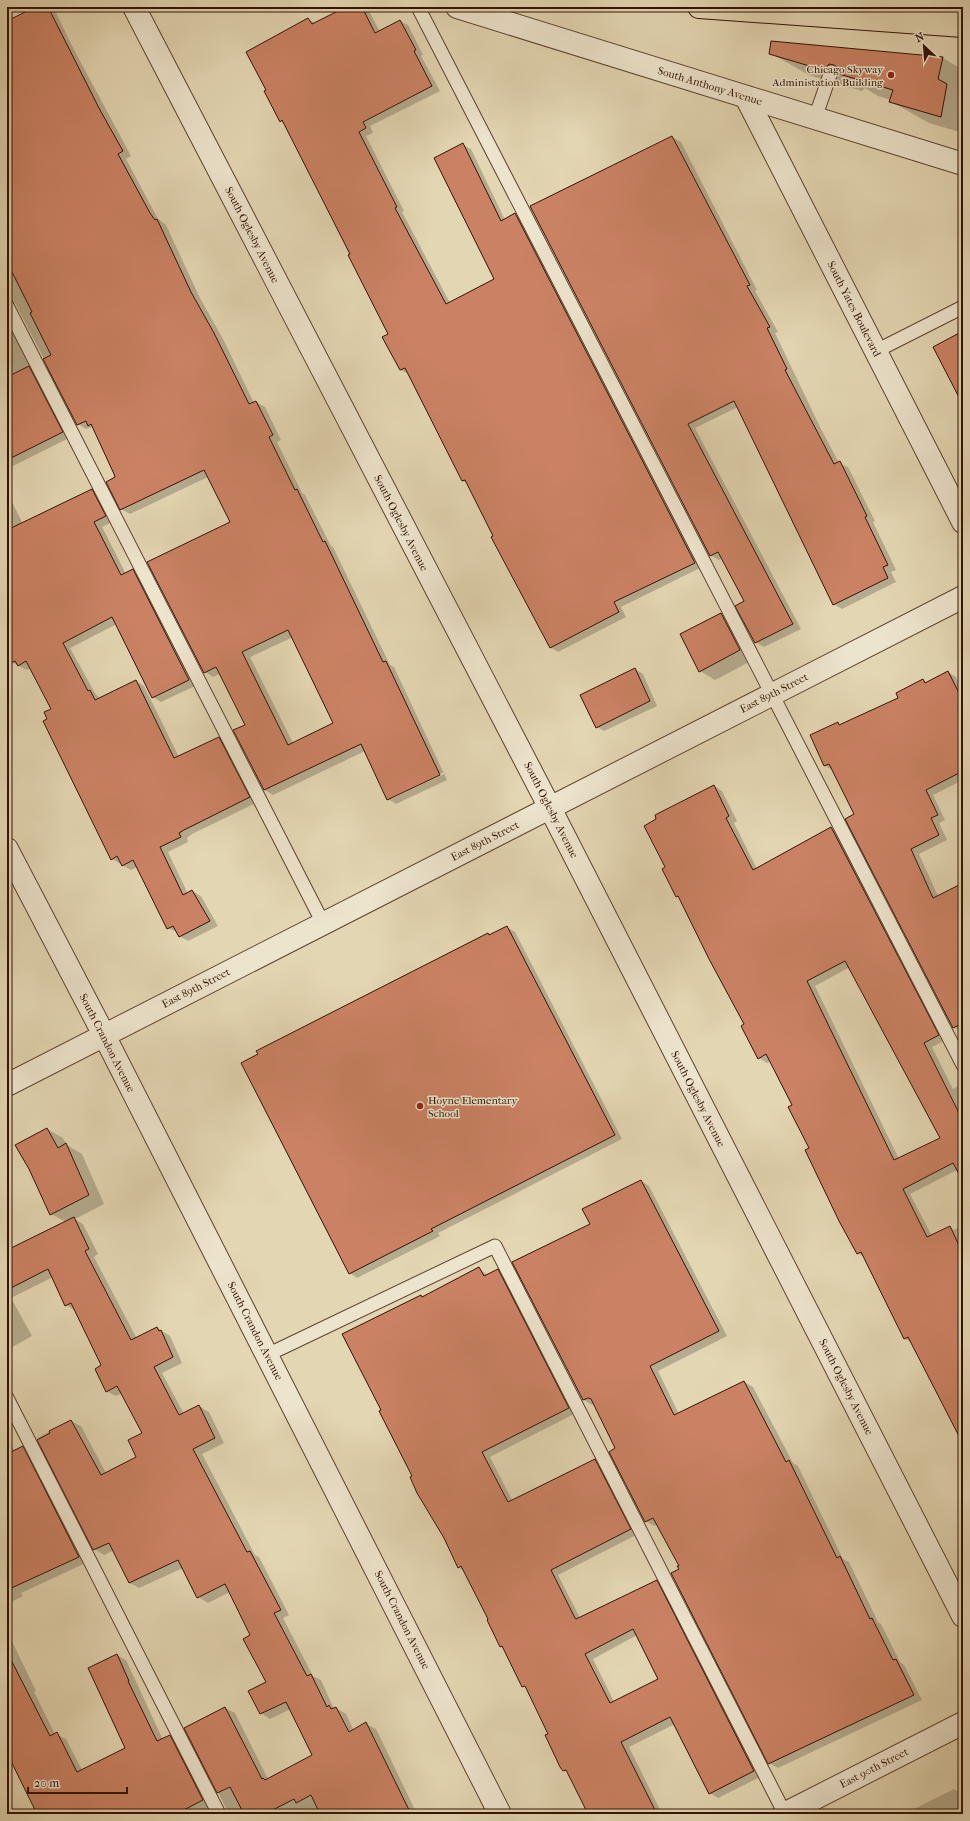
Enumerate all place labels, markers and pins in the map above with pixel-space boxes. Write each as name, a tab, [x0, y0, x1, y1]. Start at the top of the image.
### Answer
place label: Chicago Skyway Administation Building	[771, 63, 884, 89]
marker: Chicago Skyway Administation Building	[886, 70, 896, 80]
place label: Hoyne Elementary School	[428, 1094, 518, 1120]
marker: Hoyne Elementary School	[415, 1101, 425, 1111]

